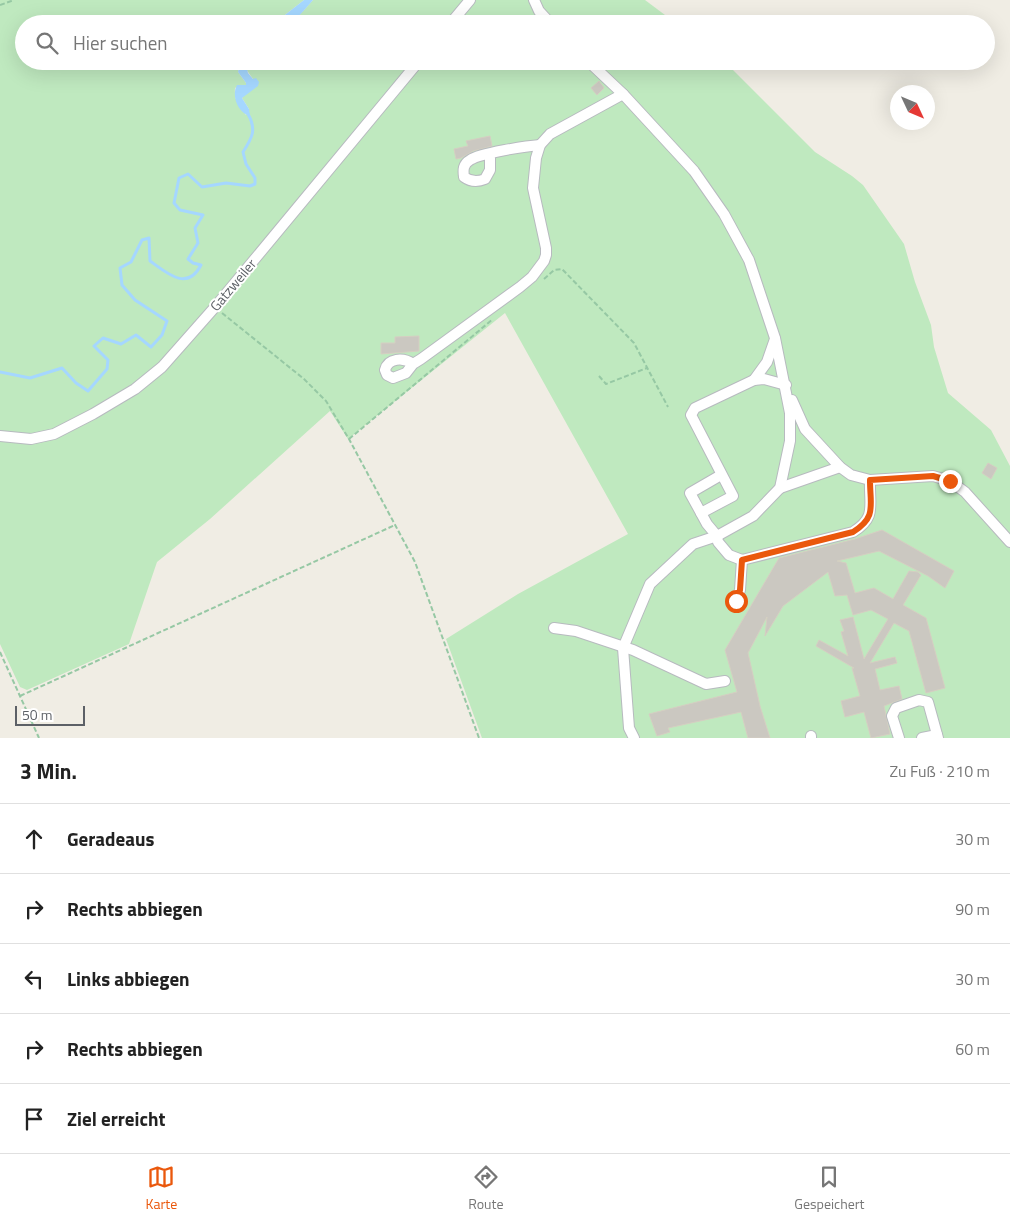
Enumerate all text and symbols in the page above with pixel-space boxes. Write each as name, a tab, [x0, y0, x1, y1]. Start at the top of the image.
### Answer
search box	[15, 15, 995, 70]
text: Hier suchen	[73, 28, 168, 57]
icon: search	[33, 29, 61, 57]
north arrow	[890, 85, 935, 130]
street label: Gatzweiler	[204, 254, 261, 315]
route end	[939, 470, 962, 493]
route start	[725, 590, 748, 613]
scale bar	[15, 703, 85, 726]
text: 50 m	[22, 704, 52, 725]
text: 3 Min.	[20, 755, 77, 787]
text: Zu Fuß · 210 m	[889, 759, 990, 783]
text: Geradeaus	[67, 824, 154, 853]
icon: ahead	[20, 825, 48, 853]
text: 30 m	[955, 827, 990, 851]
text: Rechts abbiegen	[67, 894, 203, 923]
icon: right	[20, 895, 48, 923]
text: 90 m	[955, 897, 990, 921]
text: Links abbiegen	[67, 964, 190, 993]
icon: left	[20, 965, 48, 993]
text: 30 m	[955, 967, 990, 991]
text: Rechts abbiegen	[67, 1034, 203, 1063]
icon: right	[20, 1035, 48, 1063]
text: 60 m	[955, 1037, 990, 1061]
text: Ziel erreicht	[67, 1104, 165, 1133]
icon: arrive	[20, 1105, 48, 1133]
tab: Karte	[145, 1163, 177, 1214]
tab: Route	[468, 1163, 503, 1214]
tab: Gespeichert	[794, 1163, 865, 1214]

